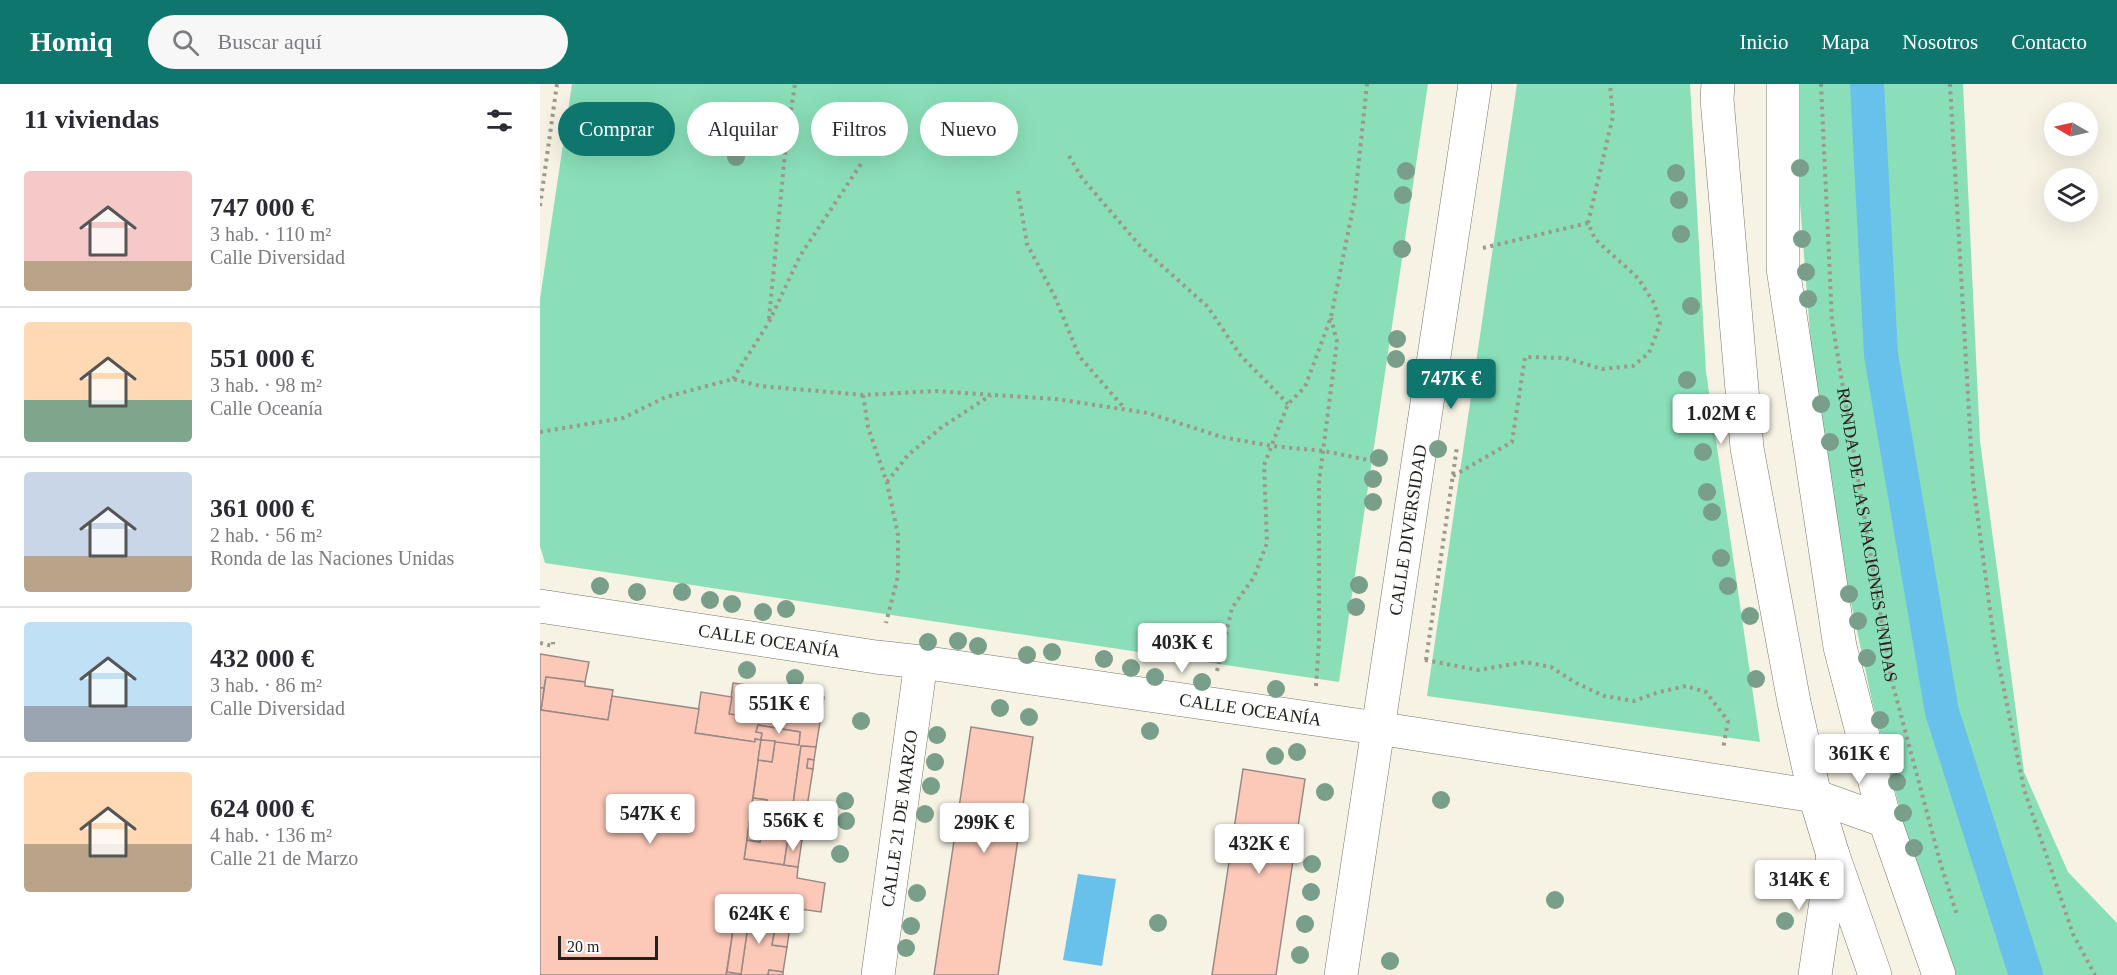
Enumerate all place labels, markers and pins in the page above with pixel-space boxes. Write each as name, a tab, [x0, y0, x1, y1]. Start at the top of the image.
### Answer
pin: 747K €	[1402, 359, 1500, 410]
pin: 1.02M €	[1666, 394, 1776, 445]
pin: 403K €	[1133, 623, 1231, 674]
pin: 551K €	[730, 684, 828, 735]
pin: 361K €	[1810, 734, 1908, 785]
pin: 547K €	[601, 794, 699, 845]
pin: 556K €	[744, 801, 842, 852]
pin: 299K €	[935, 803, 1033, 854]
pin: 432K €	[1210, 824, 1308, 875]
pin: 314K €	[1750, 860, 1848, 911]
pin: 624K €	[710, 894, 808, 945]

